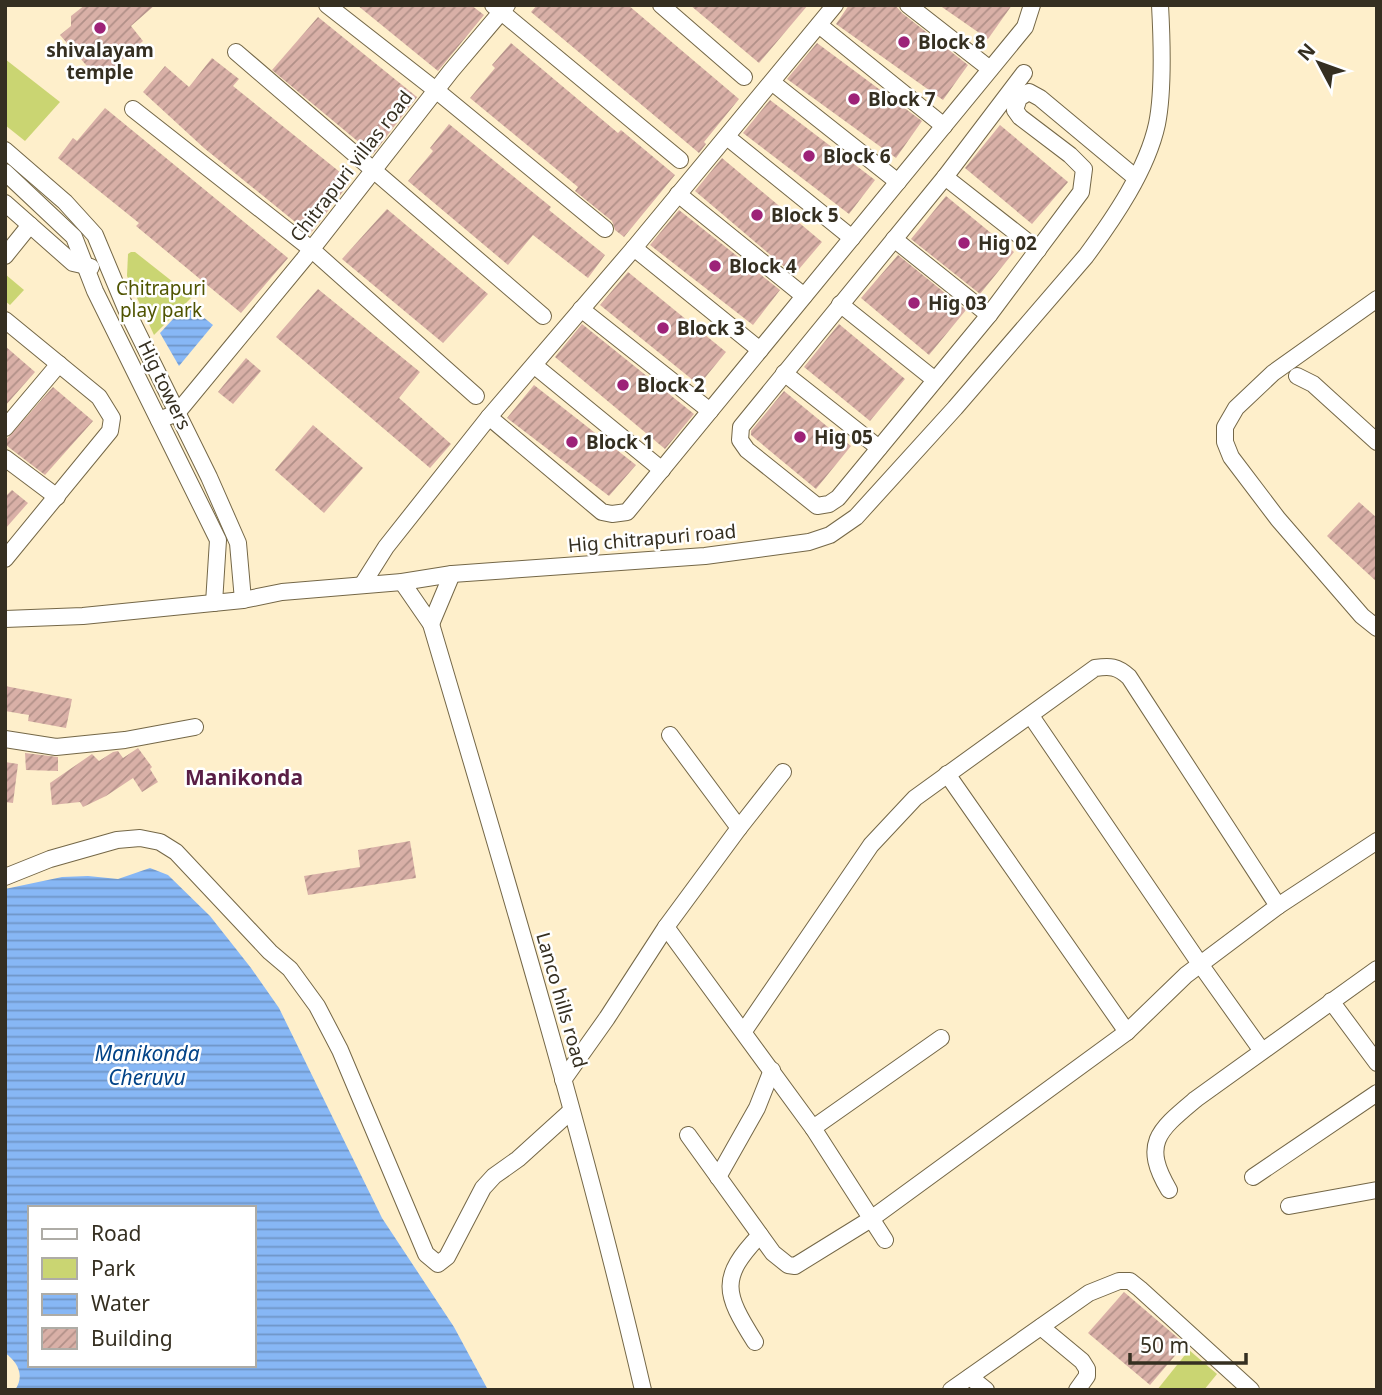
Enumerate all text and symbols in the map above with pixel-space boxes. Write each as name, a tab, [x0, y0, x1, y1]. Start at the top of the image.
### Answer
marker: shivalayam temple	[92, 20, 108, 36]
north arrow	[1284, 28, 1354, 98]
place label: Block 8	[918, 29, 986, 55]
marker: Block 8	[896, 34, 912, 50]
place label: shivalayam temple	[46, 37, 154, 85]
text: N	[1291, 37, 1321, 66]
street label: Chitrapuri villas road	[284, 85, 418, 247]
place label: Block 7	[868, 86, 936, 112]
marker: Block 7	[846, 91, 862, 107]
place label: Block 6	[823, 143, 891, 169]
marker: Block 6	[801, 148, 817, 164]
place label: Block 5	[771, 202, 839, 228]
marker: Block 5	[749, 207, 765, 223]
place label: Hig 02	[978, 230, 1037, 256]
marker: Hig 02	[956, 235, 972, 251]
place label: Block 4	[729, 253, 797, 279]
marker: Block 4	[707, 258, 723, 274]
park label: Chitrapuri play park	[116, 275, 206, 323]
place label: Hig 03	[928, 290, 987, 316]
marker: Hig 03	[906, 295, 922, 311]
place label: Block 3	[677, 315, 745, 341]
marker: Block 3	[655, 320, 671, 336]
street label: Hig towers	[132, 336, 198, 434]
place label: Block 2	[637, 372, 705, 398]
marker: Block 2	[615, 377, 631, 393]
place label: Hig 05	[814, 424, 873, 450]
place label: Block 1	[586, 429, 654, 455]
marker: Hig 05	[792, 429, 808, 445]
marker: Block 1	[564, 434, 580, 450]
street label: Hig chitrapuri road	[567, 518, 737, 558]
district label: Manikonda	[185, 763, 303, 791]
street label: Lanco hills road	[530, 929, 594, 1071]
water label: Manikonda Cheruvu	[94, 1039, 200, 1091]
legend	[28, 1206, 256, 1367]
text: Road	[91, 1219, 141, 1247]
text: Park	[91, 1254, 136, 1282]
text: Water	[91, 1289, 150, 1317]
scale bar	[1130, 1322, 1246, 1366]
text: Building	[91, 1324, 173, 1352]
text: 50 m	[1140, 1331, 1189, 1359]

